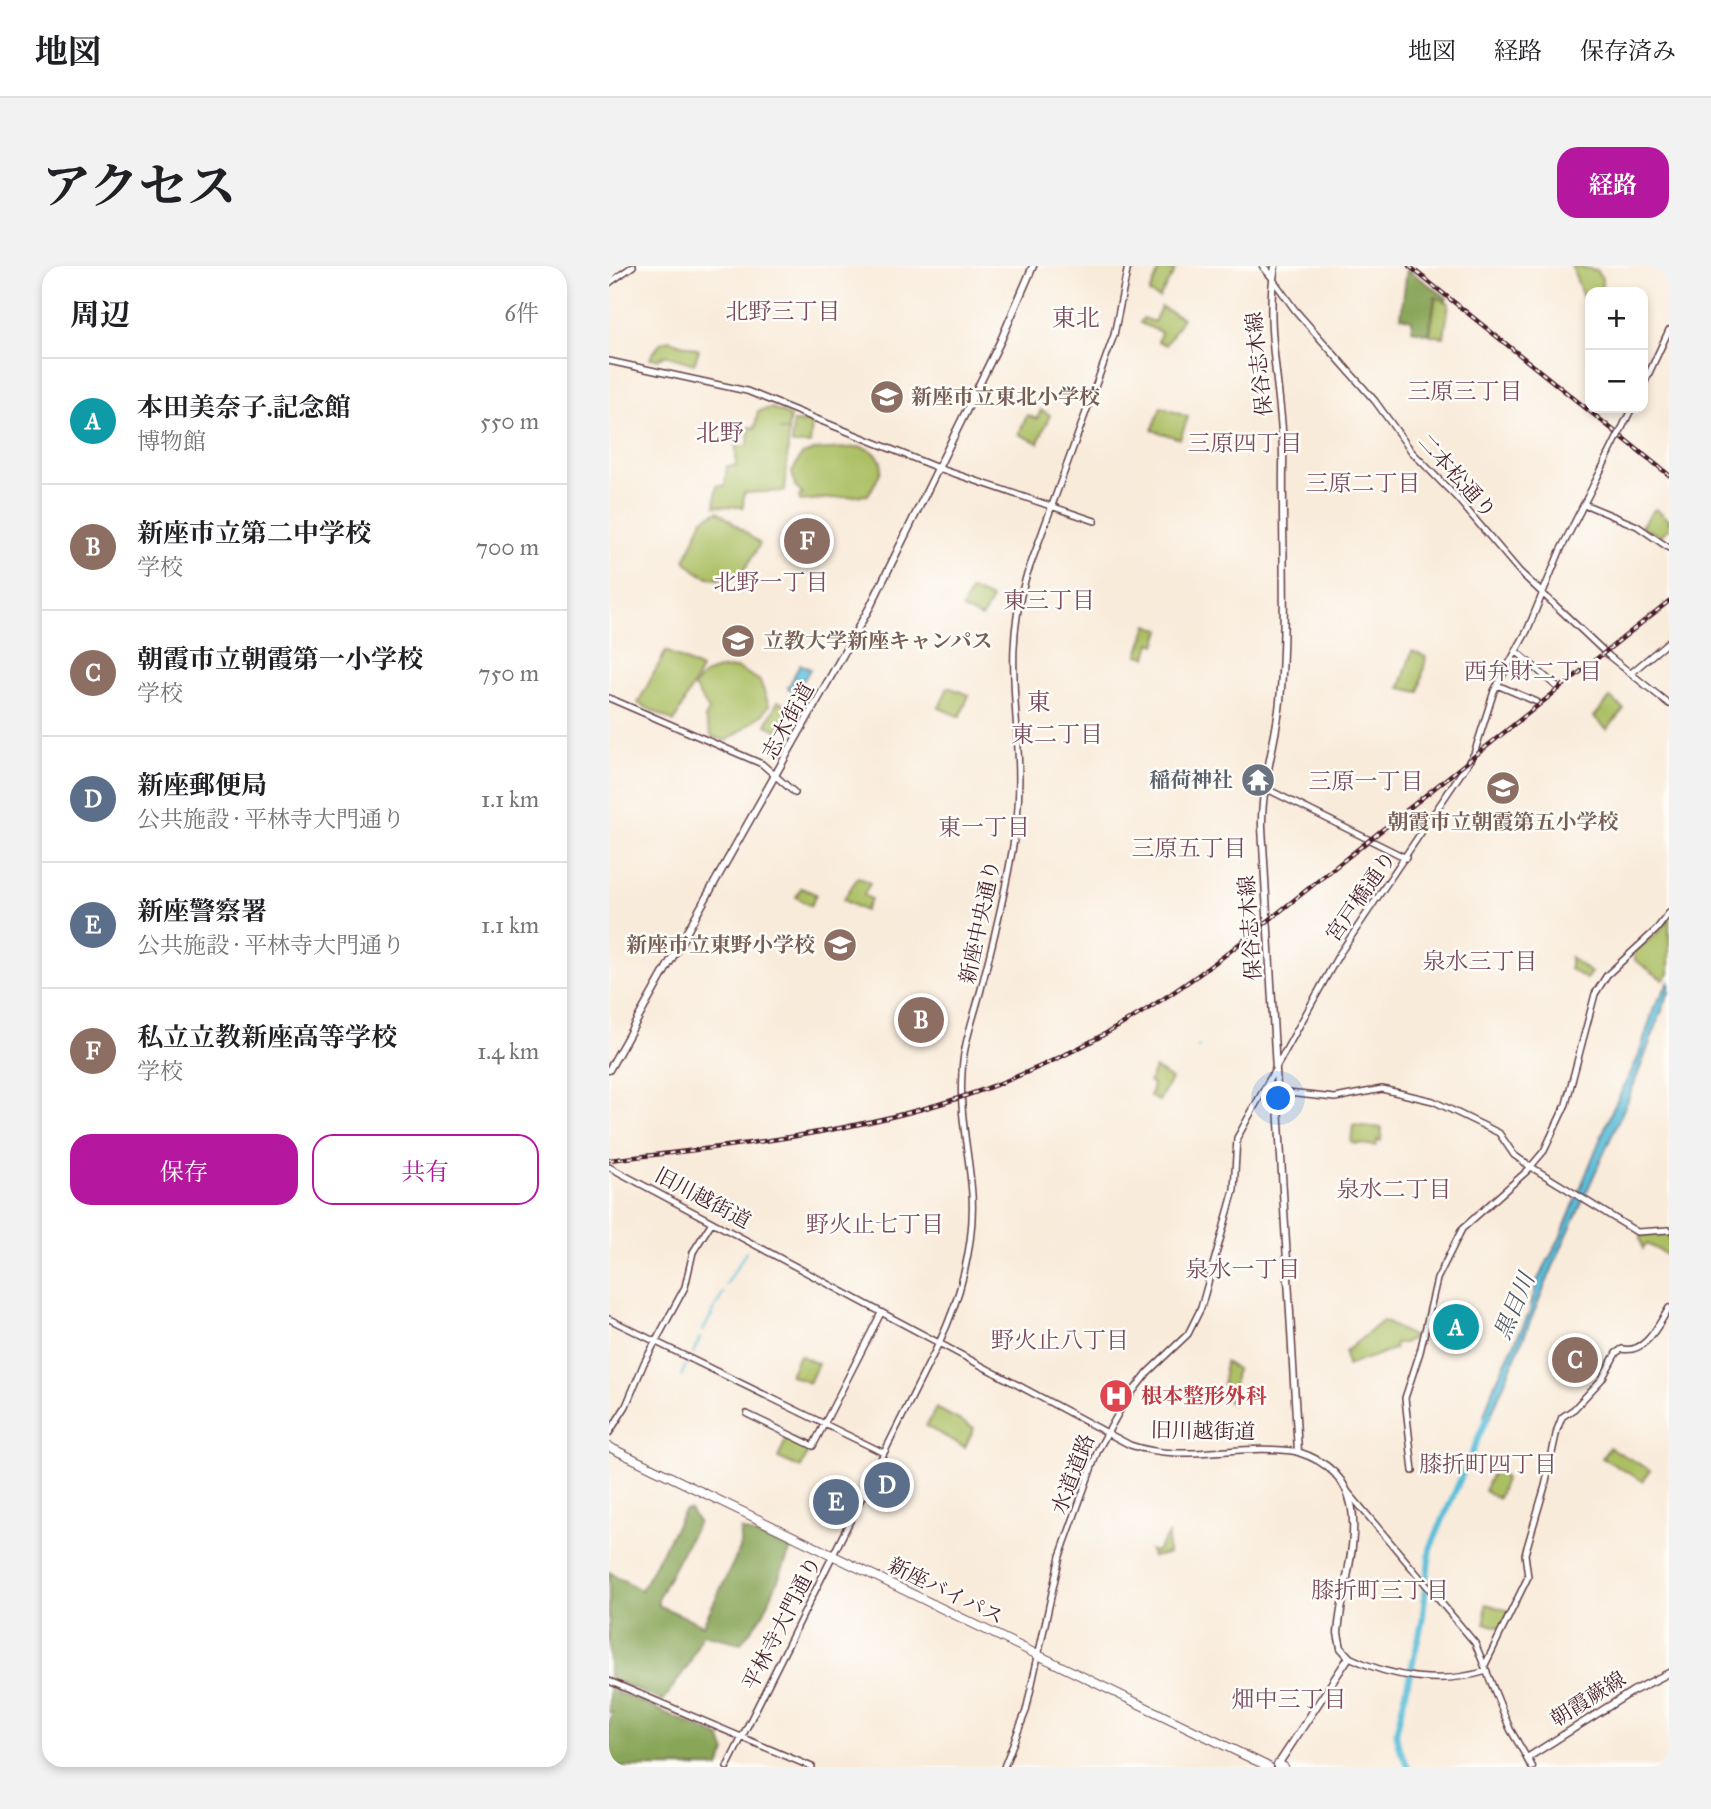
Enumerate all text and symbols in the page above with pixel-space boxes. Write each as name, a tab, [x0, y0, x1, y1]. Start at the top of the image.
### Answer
text: 地図	[35, 32, 101, 72]
text: 地図	[1408, 36, 1456, 66]
text: 経路	[1494, 36, 1542, 66]
text: 保存済み	[1580, 36, 1676, 66]
button: 経路	[1557, 147, 1669, 218]
text: アクセス	[42, 157, 237, 216]
map controls	[1585, 287, 1648, 413]
button: +	[1585, 287, 1648, 350]
text: 周辺	[70, 297, 130, 333]
district label: 北野三丁目	[726, 297, 841, 325]
text: 6件	[504, 299, 539, 327]
district label: 東北	[1052, 303, 1100, 333]
street label: 保谷志木線	[1241, 310, 1277, 418]
button: −	[1585, 350, 1648, 413]
district label: 三原三丁目	[1408, 377, 1523, 405]
school or university icon: 新座市立東北小学校	[868, 378, 906, 416]
place label: 新座市立東北小学校	[911, 384, 1100, 410]
text: 本田美奈子.記念館	[137, 391, 350, 423]
text: A	[85, 407, 101, 435]
text: 550 m	[480, 407, 539, 435]
district label: 北野	[696, 418, 744, 448]
text: 博物館	[137, 427, 206, 455]
street label: 二本松通り	[1412, 428, 1502, 524]
district label: 三原四丁目	[1188, 429, 1303, 457]
district label: 三原二丁目	[1306, 469, 1421, 497]
pin: F	[784, 515, 830, 567]
text: 新座市立第二中学校	[137, 517, 371, 549]
text: B	[85, 533, 101, 561]
text: 700 m	[476, 533, 539, 561]
text: 学校	[137, 553, 183, 581]
district label: 北野一丁目	[714, 568, 829, 596]
district label: 東三丁目	[1003, 586, 1095, 614]
school or university icon: 立教大学新座キャンパス	[719, 622, 757, 660]
place label: 立教大学新座キャンパス	[763, 628, 993, 654]
text: 朝霞市立朝霞第一小学校	[137, 643, 423, 675]
district label: 西弁財二丁目	[1464, 657, 1602, 685]
text: C	[85, 659, 101, 687]
text: 750 m	[478, 659, 539, 687]
street label: 志木街道	[756, 678, 820, 764]
text: 学校	[137, 679, 183, 707]
district label: 東	[1027, 687, 1051, 717]
district label: 東二丁目	[1011, 720, 1103, 748]
temple icon: 稲荷神社	[1239, 761, 1277, 799]
place label: 稲荷神社	[1149, 767, 1233, 793]
district label: 三原一丁目	[1309, 767, 1424, 795]
text: 新座郵便局	[137, 769, 267, 801]
school or university icon: 朝霞市立朝霞第五小学校	[1484, 769, 1522, 807]
text: D	[84, 785, 102, 813]
text: 1.1 km	[481, 785, 539, 813]
text: 公共施設 · 平林寺大門通り	[137, 805, 405, 833]
place label: 朝霞市立朝霞第五小学校	[1388, 809, 1619, 835]
district label: 東一丁目	[938, 813, 1030, 841]
district label: 三原五丁目	[1132, 834, 1247, 862]
street label: 宮戸橋通り	[1320, 846, 1402, 946]
street label: 新座中央通り	[954, 858, 1006, 986]
street label: 保谷志木線	[1233, 875, 1267, 981]
text: 新座警察署	[137, 895, 267, 927]
text: E	[85, 911, 101, 939]
text: 1.1 km	[481, 911, 539, 939]
school or university icon: 新座市立東野小学校	[821, 926, 859, 964]
text: 公共施設 · 平林寺大門通り	[137, 931, 405, 959]
place label: 新座市立東野小学校	[626, 932, 815, 958]
district label: 泉水三丁目	[1423, 947, 1538, 975]
pin: B	[898, 994, 944, 1046]
text: 私立立教新座高等学校	[137, 1021, 397, 1053]
text: F	[85, 1037, 101, 1065]
text: 1.4 km	[477, 1037, 539, 1065]
text: 学校	[137, 1057, 183, 1085]
your location	[1261, 1081, 1295, 1115]
button: 保存	[70, 1134, 298, 1205]
button: 共有	[312, 1134, 539, 1205]
street label: 旧川越街道	[651, 1162, 755, 1234]
district label: 泉水二丁目	[1337, 1175, 1452, 1203]
district label: 野火止七丁目	[806, 1210, 944, 1238]
district label: 泉水一丁目	[1186, 1255, 1301, 1283]
water label: 黒目川	[1488, 1266, 1542, 1343]
pin: A	[1433, 1301, 1479, 1353]
district label: 野火止八丁目	[991, 1326, 1129, 1354]
pin: C	[1552, 1334, 1598, 1386]
hospital icon: 根本整形外科	[1097, 1377, 1135, 1415]
place label: 根本整形外科	[1141, 1383, 1267, 1409]
street label: 旧川越街道	[1150, 1417, 1256, 1445]
street label: 水道道路	[1046, 1430, 1100, 1518]
district label: 膝折町四丁目	[1419, 1450, 1557, 1478]
pin: D	[864, 1459, 910, 1511]
pin: E	[813, 1476, 859, 1528]
street label: 平林寺大門通り	[737, 1552, 827, 1694]
street label: 新座バイパス	[884, 1552, 1008, 1630]
district label: 膝折町三丁目	[1311, 1576, 1449, 1604]
street label: 朝霞蕨線	[1545, 1666, 1631, 1732]
district label: 畑中三丁目	[1232, 1685, 1347, 1713]

